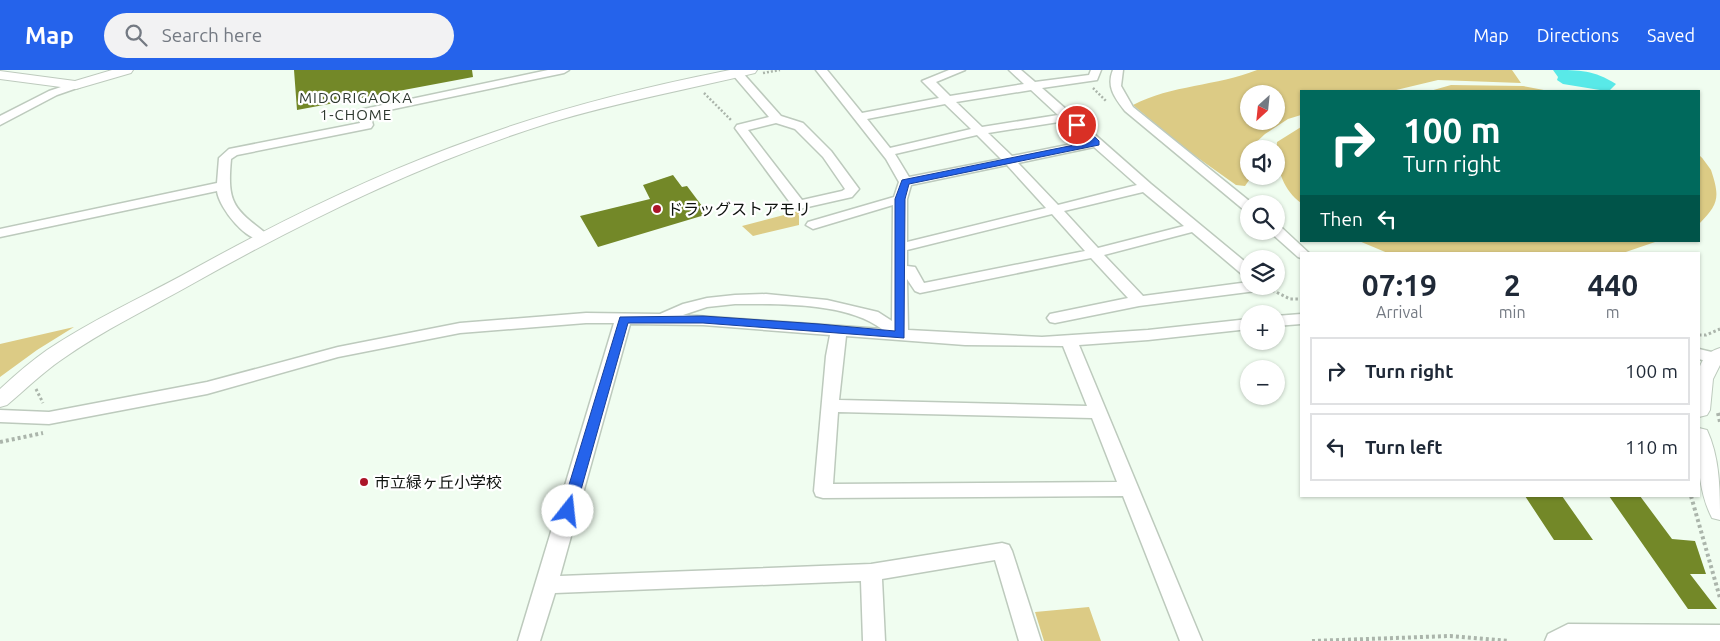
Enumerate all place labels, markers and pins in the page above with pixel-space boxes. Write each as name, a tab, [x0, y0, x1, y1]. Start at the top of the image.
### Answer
pin	[1056, 104, 1098, 146]
place label: ドラッグストアモリ	[667, 200, 811, 218]
marker: ドラッグストアモリ	[651, 203, 663, 215]
place label: 市立緑ヶ丘小学校	[374, 473, 502, 491]
marker: 市立緑ヶ丘小学校	[358, 476, 370, 488]

